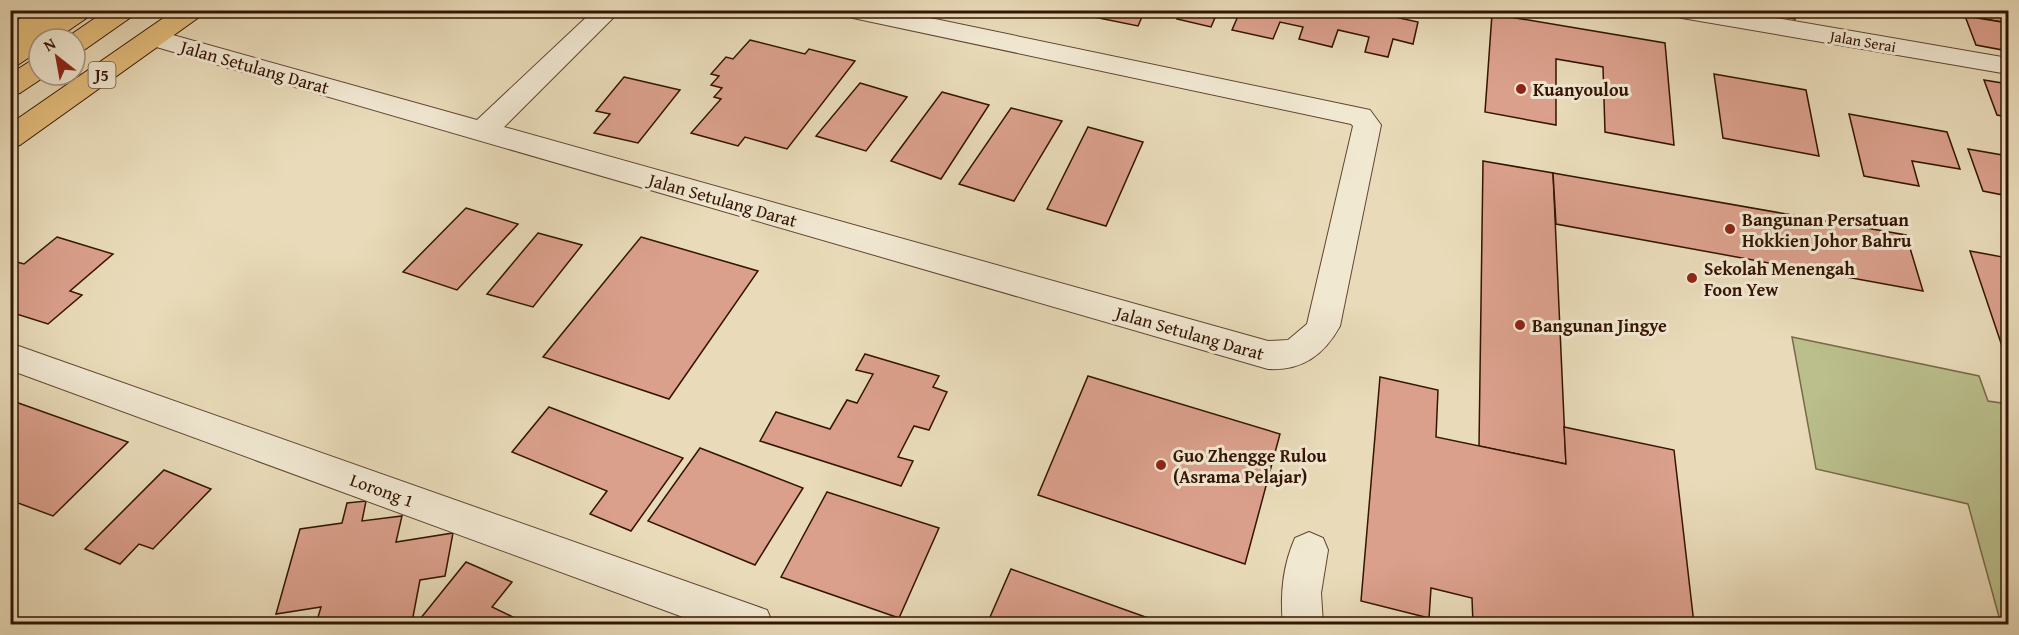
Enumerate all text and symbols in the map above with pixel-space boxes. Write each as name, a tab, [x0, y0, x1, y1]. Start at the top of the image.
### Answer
street label: Jalan Serai	[1826, 25, 1898, 57]
north arrow	[27, 27, 87, 87]
text: N	[39, 31, 60, 57]
street label: Jalan Setulang Darat	[176, 32, 333, 101]
road number: J5	[88, 62, 116, 88]
place label: Kuanyoulou	[1533, 76, 1630, 103]
marker: Kuanyoulou	[1514, 82, 1528, 96]
street label: Jalan Setulang Darat	[644, 165, 801, 234]
place label: Bangunan Persatuan Hokkien Johor Bahru	[1742, 206, 1912, 254]
marker: Bangunan Persatuan Hokkien Johor Bahru	[1723, 222, 1737, 236]
place label: Sekolah Menengah Foon Yew	[1704, 255, 1855, 303]
marker: Sekolah Menengah Foon Yew	[1685, 271, 1699, 285]
street label: Jalan Setulang Darat	[1111, 298, 1268, 367]
place label: Bangunan Jingye	[1532, 312, 1667, 339]
marker: Bangunan Jingye	[1513, 318, 1527, 332]
place label: Guo Zhengge Rulou (Asrama Pelajar)	[1173, 442, 1327, 490]
marker: Guo Zhengge Rulou (Asrama Pelajar)	[1154, 458, 1168, 472]
street label: Lorong 1	[346, 466, 418, 514]

